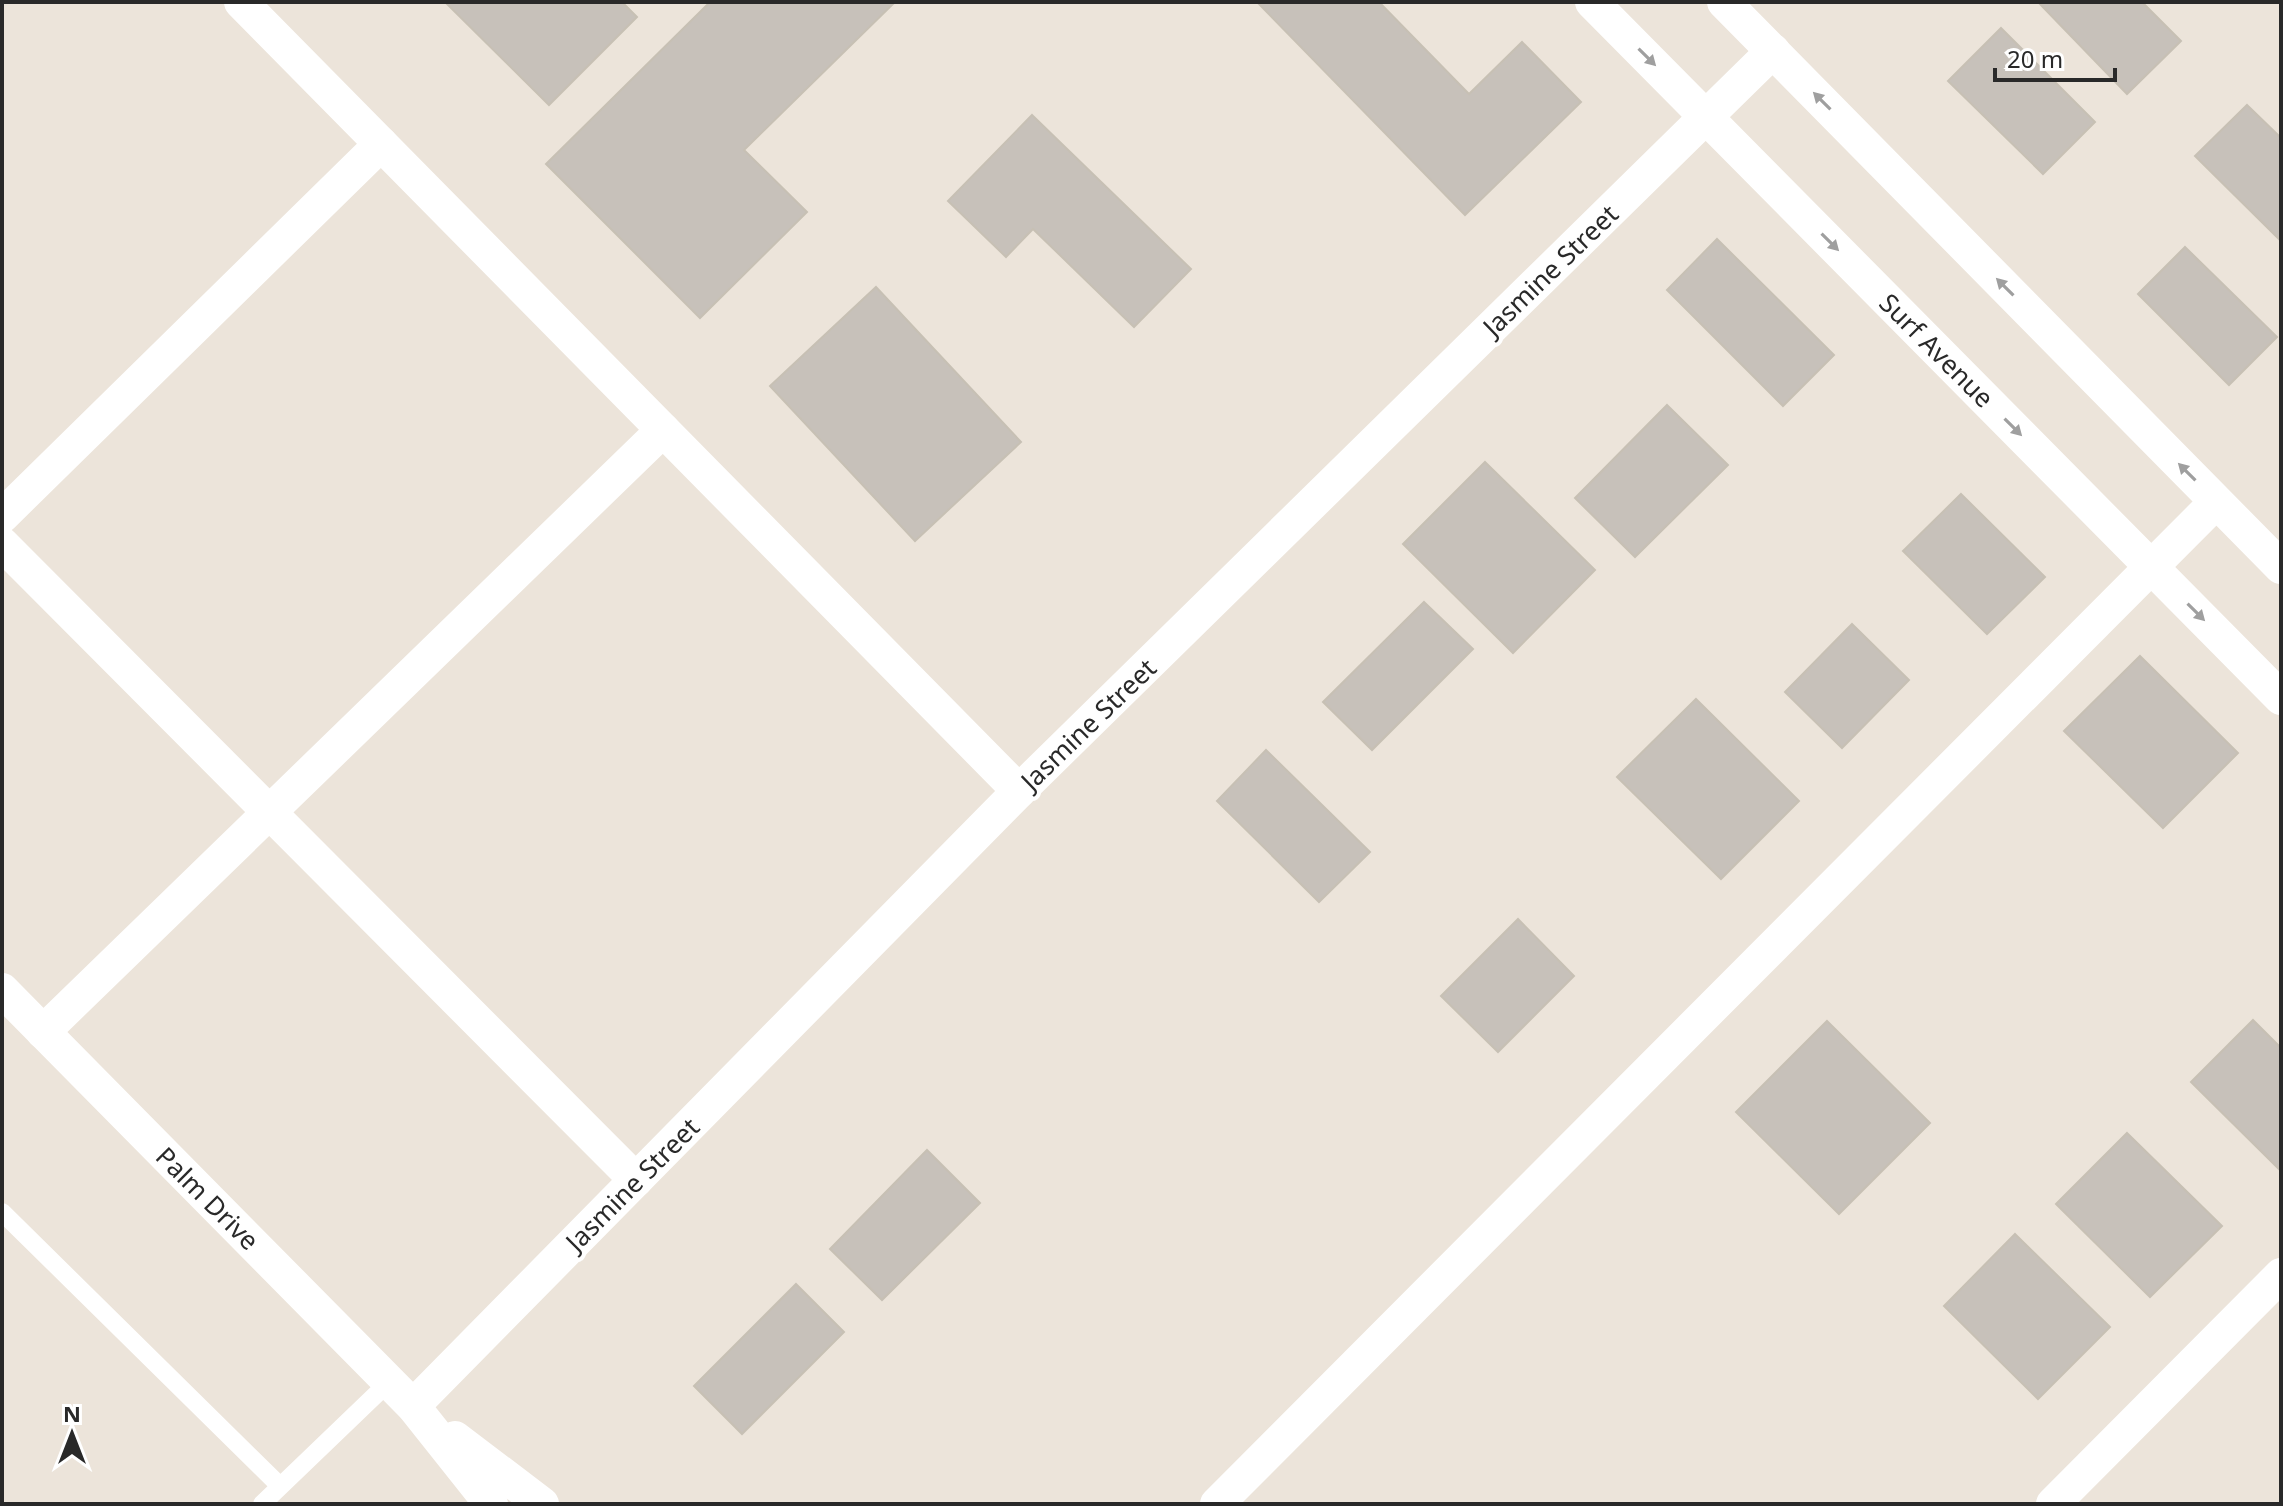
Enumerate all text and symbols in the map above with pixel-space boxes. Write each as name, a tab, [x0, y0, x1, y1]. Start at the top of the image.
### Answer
scale bar	[1995, 32, 2115, 82]
text: 20 m	[2007, 42, 2063, 75]
one-way arrow	[1637, 47, 1656, 66]
one-way arrow	[1813, 92, 1832, 111]
street label: Jasmine Street	[1472, 196, 1626, 346]
one-way arrow	[1820, 232, 1839, 251]
one-way arrow	[1996, 278, 2014, 297]
street label: Surf Avenue	[1872, 285, 2002, 415]
one-way arrow	[2003, 417, 2022, 436]
one-way arrow	[2178, 463, 2197, 482]
one-way arrow	[2186, 602, 2205, 621]
street label: Jasmine Street	[1010, 650, 1164, 800]
street label: Jasmine Street	[555, 1109, 707, 1261]
street label: Palm Drive	[148, 1138, 268, 1258]
north arrow	[32, 1394, 112, 1474]
text: N	[63, 1398, 81, 1428]

